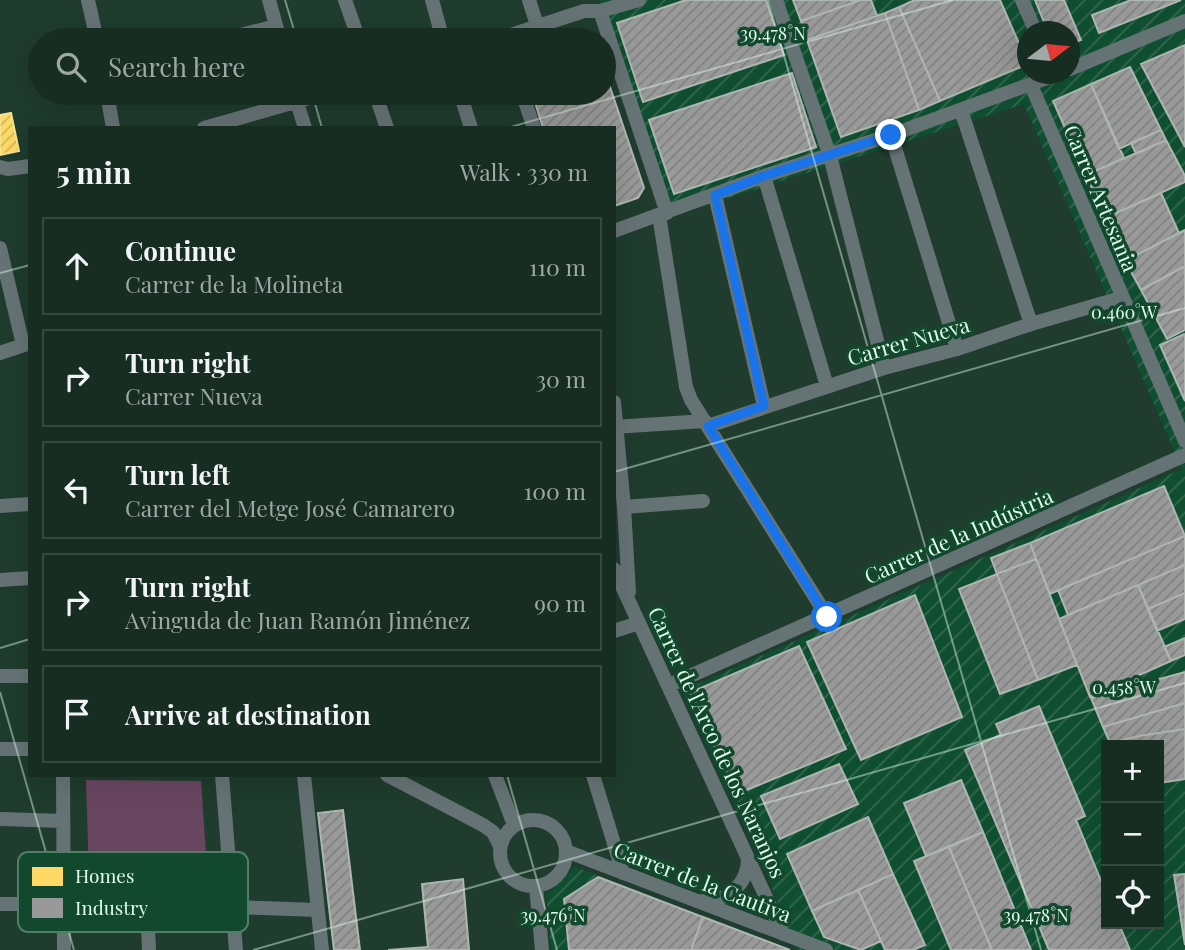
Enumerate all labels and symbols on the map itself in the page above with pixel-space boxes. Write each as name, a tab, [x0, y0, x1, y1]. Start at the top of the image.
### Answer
text: 39.478°N	[740, 21, 806, 45]
north arrow	[1017, 21, 1080, 84]
route end	[875, 119, 906, 150]
street label: Carrer Artesania	[1058, 120, 1146, 276]
text: 0.460°W	[1091, 300, 1158, 324]
street label: Carrer Nueva	[844, 309, 973, 371]
street label: Carrer de la Indústria	[859, 481, 1057, 589]
route start	[811, 601, 842, 632]
street label: Carrer de l'Arco de los Naranjos	[643, 602, 793, 882]
text: 0.458°W	[1092, 675, 1156, 699]
street label: Carrer de la Cautiva	[610, 834, 796, 928]
legend	[18, 852, 248, 932]
text: Homes	[75, 862, 134, 888]
text: Industry	[75, 894, 149, 920]
text: 39.476°N	[520, 903, 586, 927]
text: 39.478°N	[1003, 903, 1069, 927]

